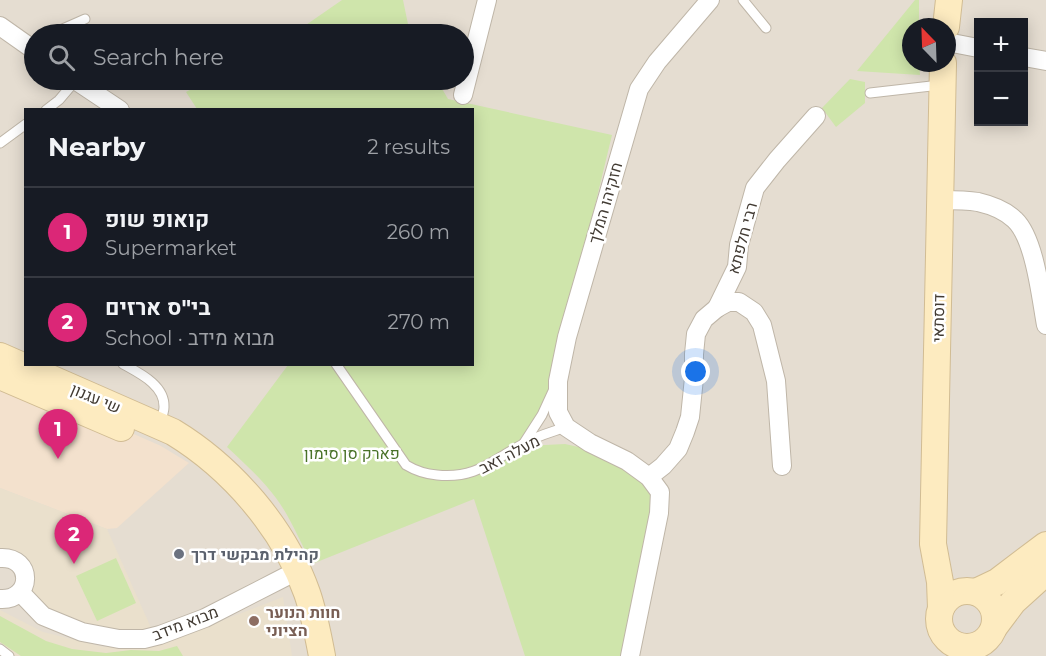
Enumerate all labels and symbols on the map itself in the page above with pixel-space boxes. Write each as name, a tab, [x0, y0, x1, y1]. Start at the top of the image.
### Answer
north arrow	[902, 18, 956, 72]
street label: חזקיהו המלך	[585, 160, 626, 246]
street label: רבי חלפתא	[724, 200, 761, 276]
street label: דוסתאי	[929, 294, 948, 342]
your location	[681, 357, 710, 386]
street label: שי עגנון	[68, 379, 124, 417]
pin: 1	[38, 410, 78, 459]
street label: מעלה זאב	[476, 431, 543, 478]
park label: פארק סן סימון	[304, 444, 400, 463]
pin: 2	[54, 514, 94, 564]
place label: קהילת מבקשי דרך	[191, 545, 319, 564]
marker: קהילת מבקשי דרך	[172, 547, 186, 561]
street label: מבוא מידב	[149, 602, 221, 645]
place label: חוות הנוער הציוני	[266, 603, 340, 640]
marker: חוות הנוער הציוני	[247, 614, 261, 628]

